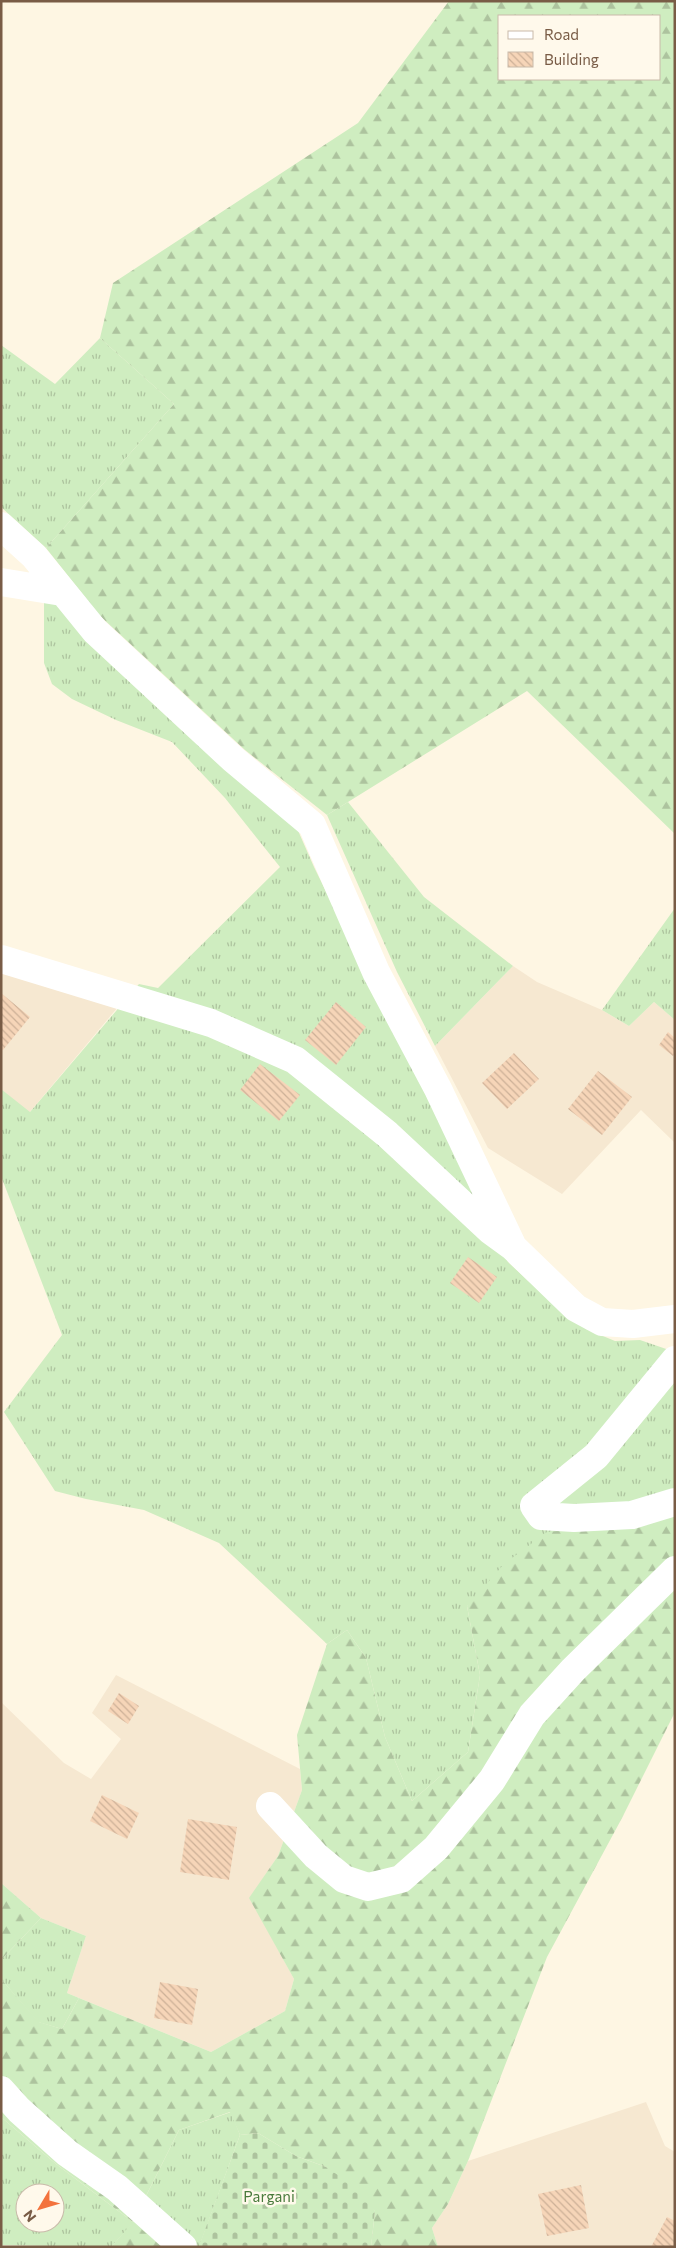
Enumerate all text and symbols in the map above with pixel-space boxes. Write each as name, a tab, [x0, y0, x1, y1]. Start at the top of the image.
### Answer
legend	[498, 15, 661, 80]
text: Road	[544, 25, 579, 43]
text: Building	[544, 50, 599, 68]
north arrow	[15, 2183, 65, 2233]
park label: Pargani	[243, 2187, 295, 2205]
text: N	[19, 2207, 39, 2226]

